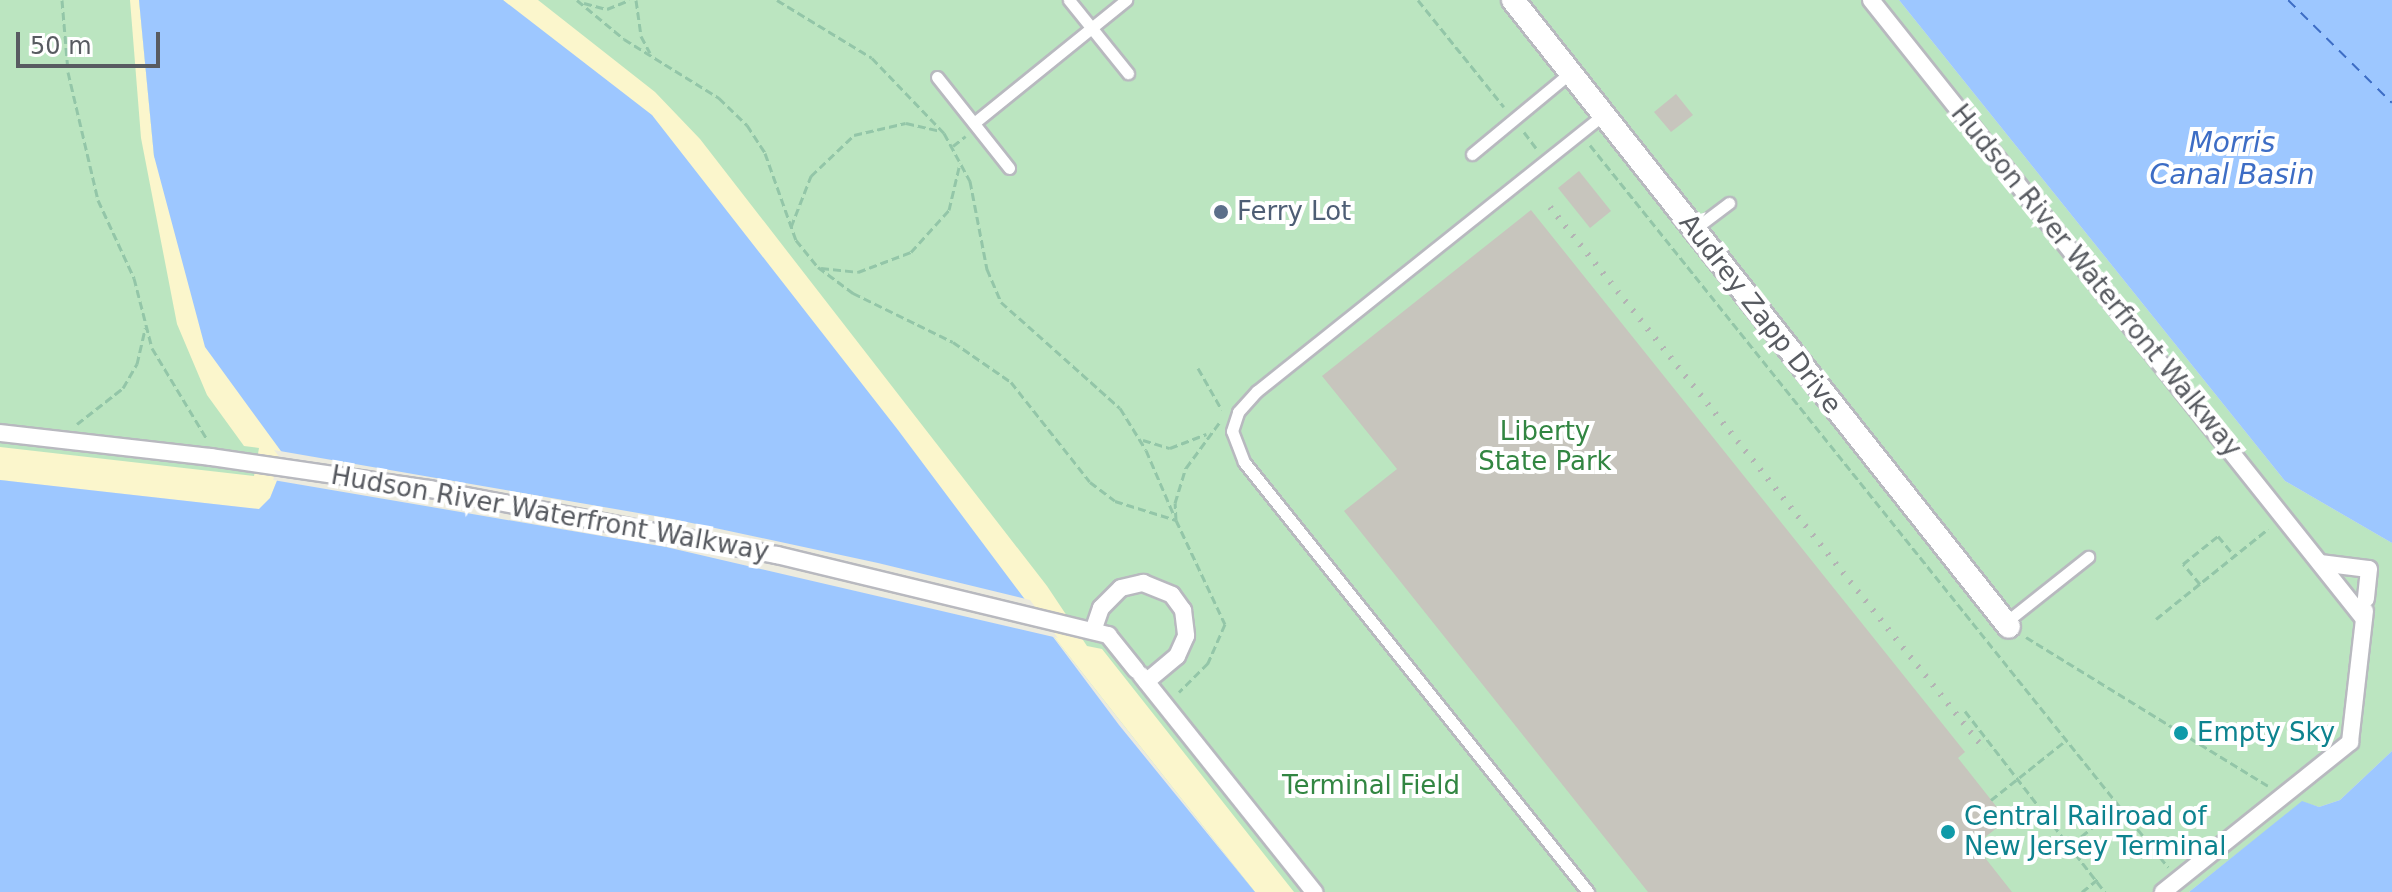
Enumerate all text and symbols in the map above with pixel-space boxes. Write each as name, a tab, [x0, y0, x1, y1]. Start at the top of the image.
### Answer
scale bar	[20, 16, 164, 66]
text: 50 m	[30, 32, 92, 60]
street label: Hudson River Waterfront Walkway	[1944, 99, 2248, 463]
water label: Morris Canal Basin	[2150, 126, 2314, 192]
place label: Ferry Lot	[1237, 196, 1351, 228]
marker: Ferry Lot	[1212, 203, 1230, 221]
street label: Audrey Zapp Drive	[1672, 208, 1848, 420]
park label: Liberty State Park	[1478, 416, 1612, 478]
street label: Hudson River Waterfront Walkway	[329, 460, 771, 568]
place label: Empty Sky	[2197, 717, 2335, 749]
marker: Empty Sky	[2172, 724, 2190, 742]
park label: Terminal Field	[1282, 770, 1460, 802]
place label: Central Railroad of New Jersey Terminal	[1964, 801, 2226, 862]
marker: Central Railroad of New Jersey Terminal	[1939, 823, 1957, 841]

